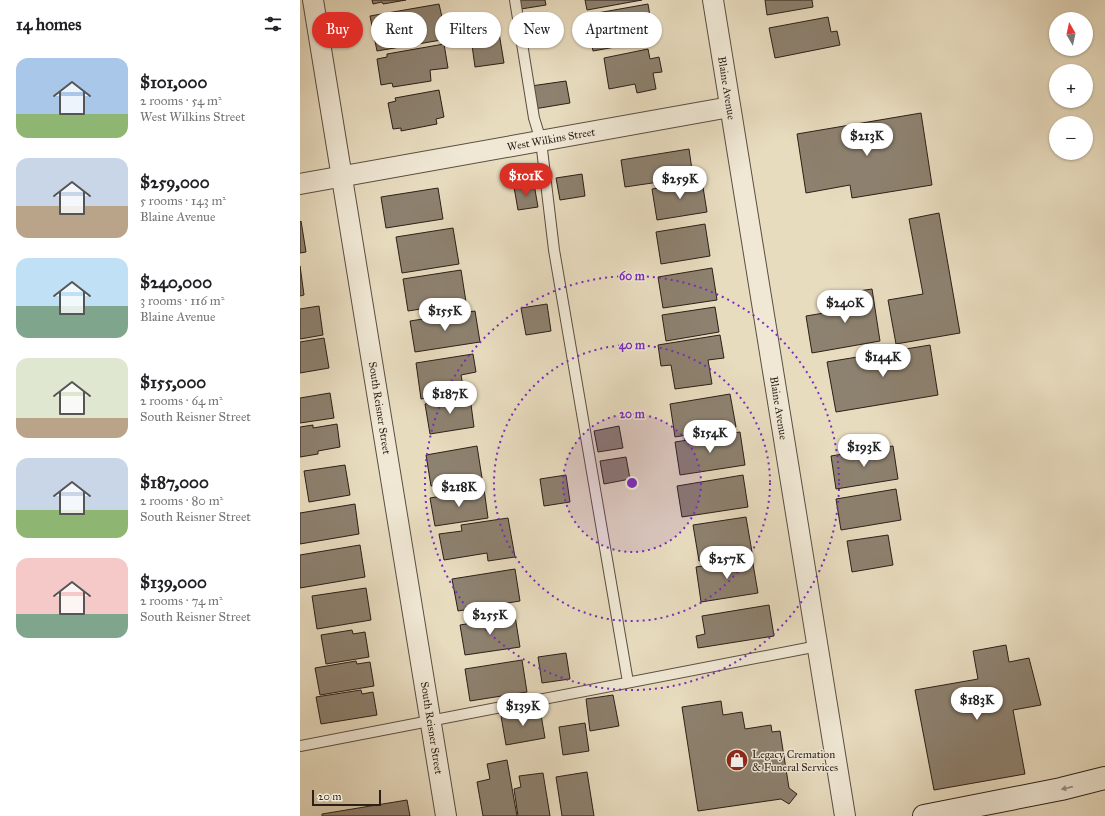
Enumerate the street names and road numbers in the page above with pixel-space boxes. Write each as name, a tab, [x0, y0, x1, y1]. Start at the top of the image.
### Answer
street label: Blaine Avenue	[715, 56, 738, 121]
street label: West Wilkins Street	[506, 125, 596, 154]
street label: South Reisner Street	[366, 361, 393, 456]
street label: Blaine Avenue	[767, 376, 790, 441]
street label: South Reisner Street	[418, 681, 445, 776]

